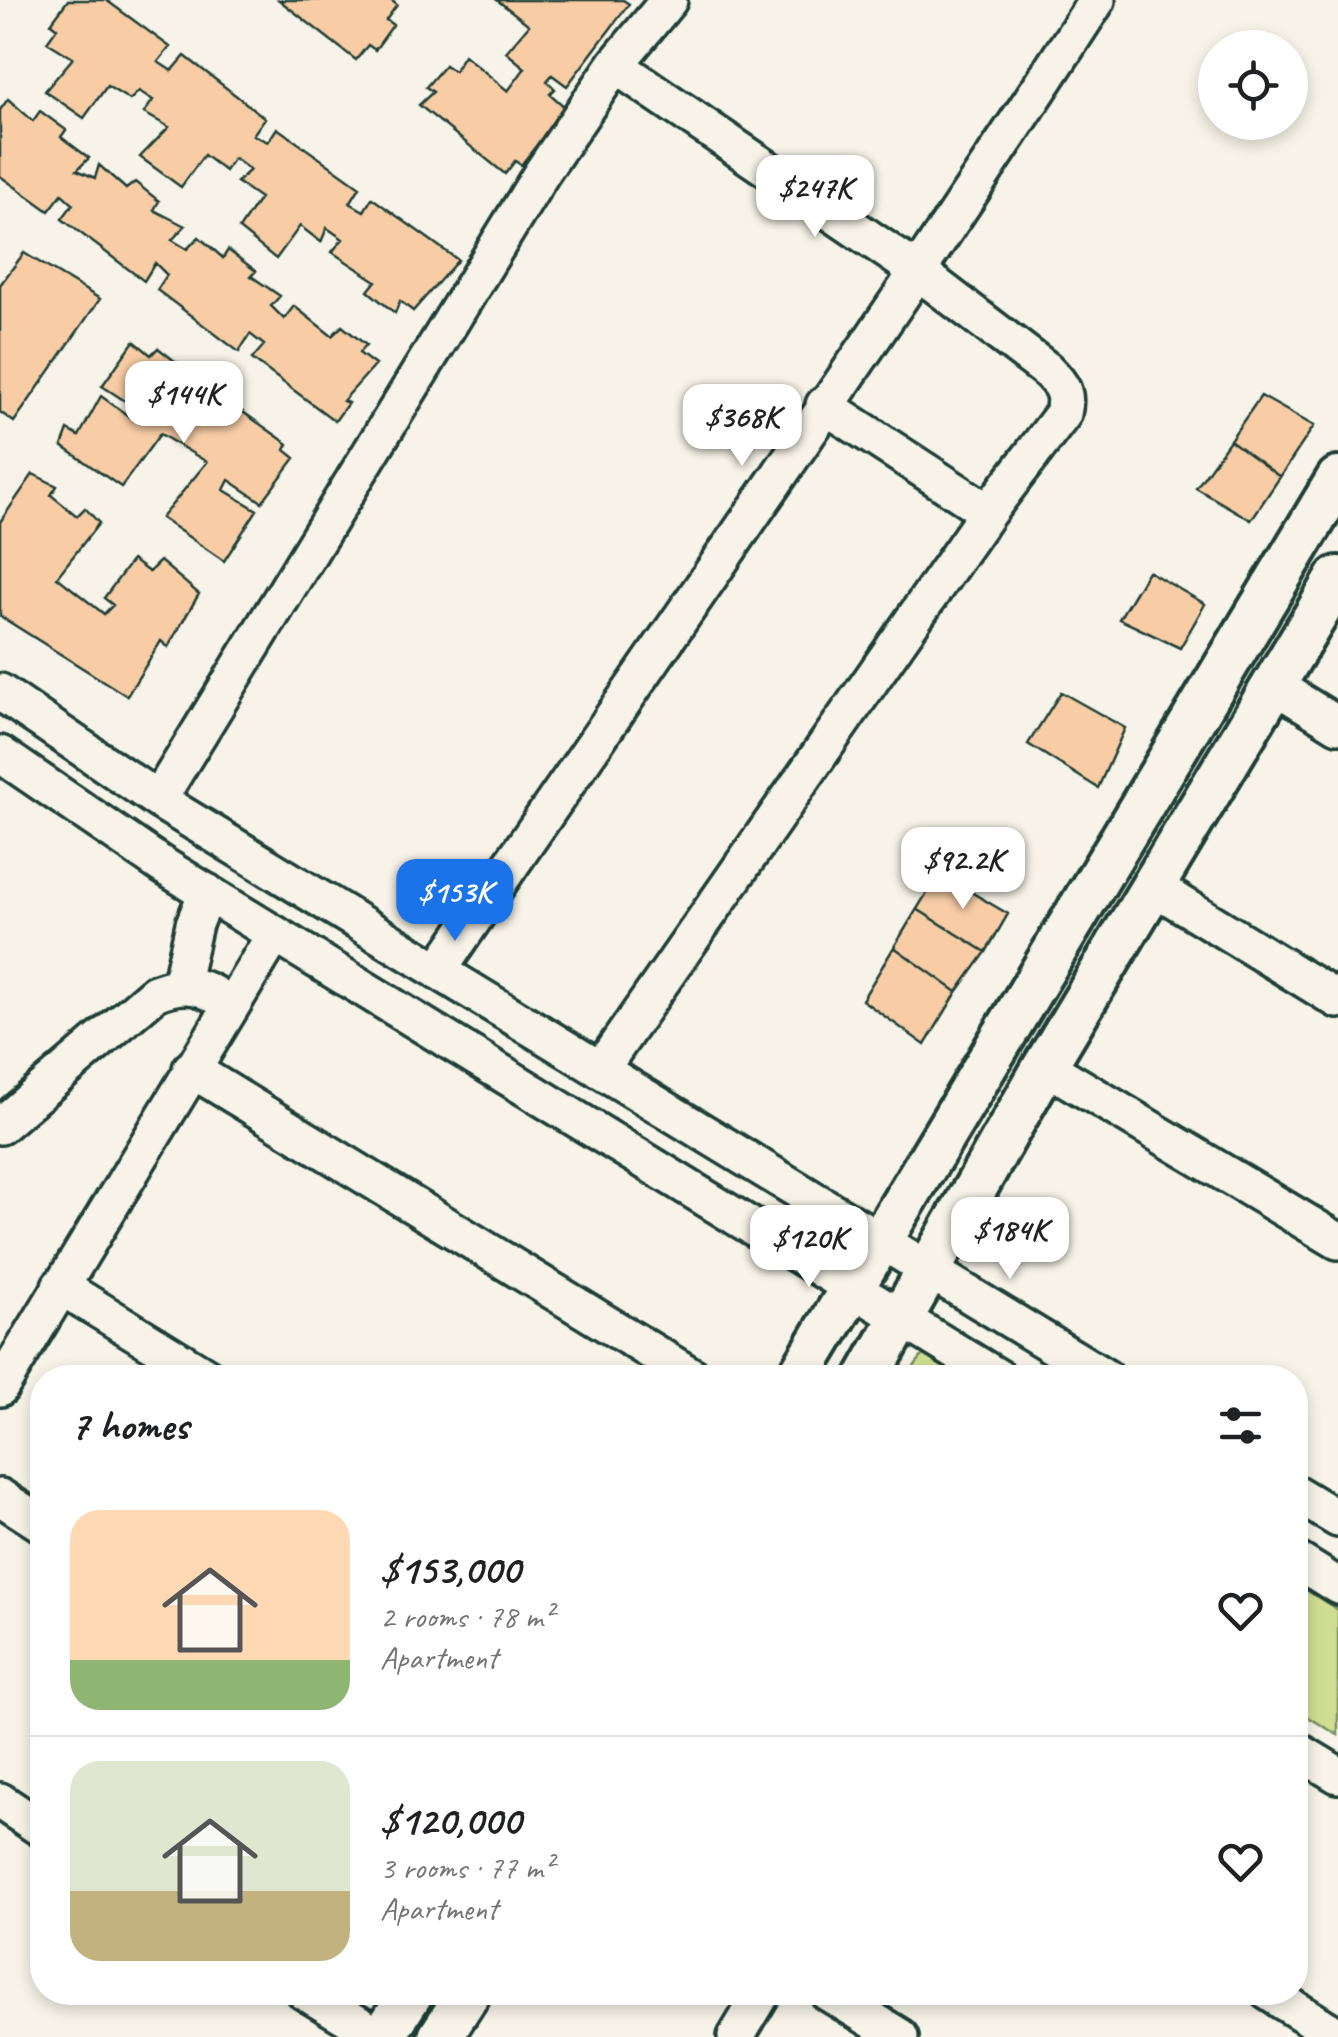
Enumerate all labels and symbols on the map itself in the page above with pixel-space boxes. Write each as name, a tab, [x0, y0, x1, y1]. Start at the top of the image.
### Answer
pin: $247K	[745, 155, 885, 240]
pin: $144K	[114, 361, 254, 446]
pin: $368K	[672, 384, 812, 469]
pin: $92.2K	[882, 827, 1044, 912]
pin: $153K	[385, 859, 525, 944]
pin: $184K	[940, 1197, 1080, 1282]
pin: $120K	[739, 1205, 879, 1290]

